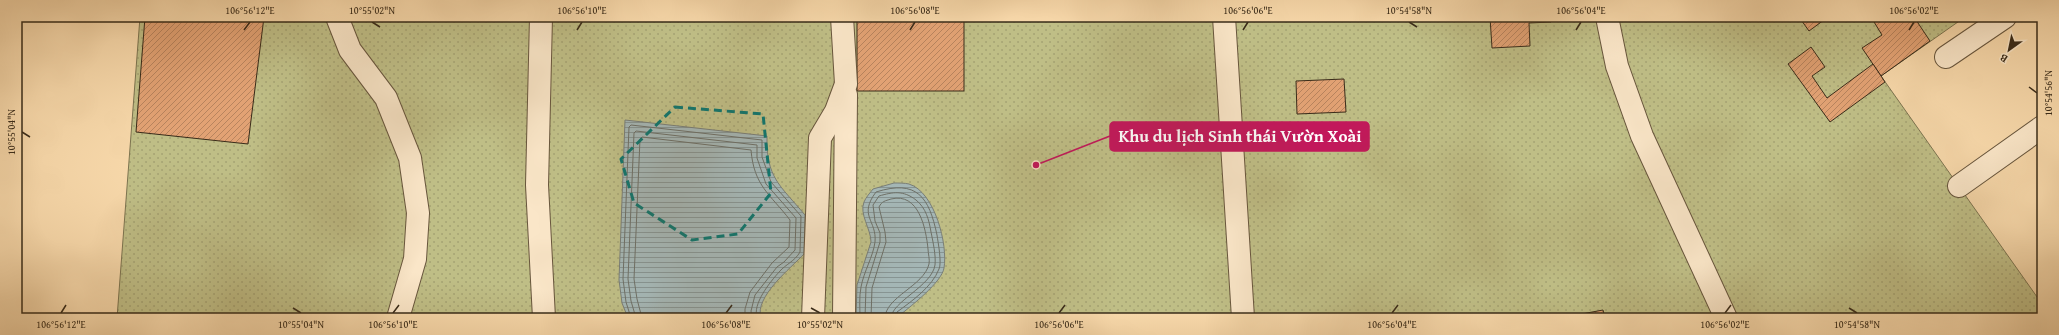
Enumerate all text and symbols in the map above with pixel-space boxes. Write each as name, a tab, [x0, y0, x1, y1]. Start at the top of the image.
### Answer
text: 106°56'12"E	[225, 3, 275, 18]
text: 10°55'02"N	[349, 3, 395, 18]
text: 106°56'10"E	[557, 3, 607, 18]
text: 106°56'08"E	[890, 3, 940, 18]
text: 106°56'06"E	[1223, 3, 1273, 18]
text: 10°54'58"N	[1386, 3, 1432, 18]
text: 106°56'04"E	[1556, 3, 1606, 18]
text: 106°56'02"E	[1889, 3, 1939, 18]
north arrow	[1989, 30, 2029, 70]
text: B	[1996, 50, 2011, 67]
text: 10°54'56"N	[2041, 70, 2056, 116]
text: 10°55'04"N	[4, 109, 19, 155]
callout: Khu du lịch Sinh thái Vườn Xoài	[1110, 122, 1369, 151]
text: Khu du lịch Sinh thái Vườn Xoài	[1119, 123, 1361, 148]
text: 106°56'12"E	[36, 317, 86, 332]
text: 10°55'04"N	[278, 317, 324, 332]
text: 106°56'10"E	[368, 317, 418, 332]
text: 106°56'08"E	[701, 317, 751, 332]
text: 10°55'02"N	[797, 317, 843, 332]
text: 106°56'06"E	[1034, 317, 1084, 332]
text: 106°56'04"E	[1367, 317, 1417, 332]
text: 106°56'02"E	[1700, 317, 1750, 332]
text: 10°54'58"N	[1834, 317, 1880, 332]

